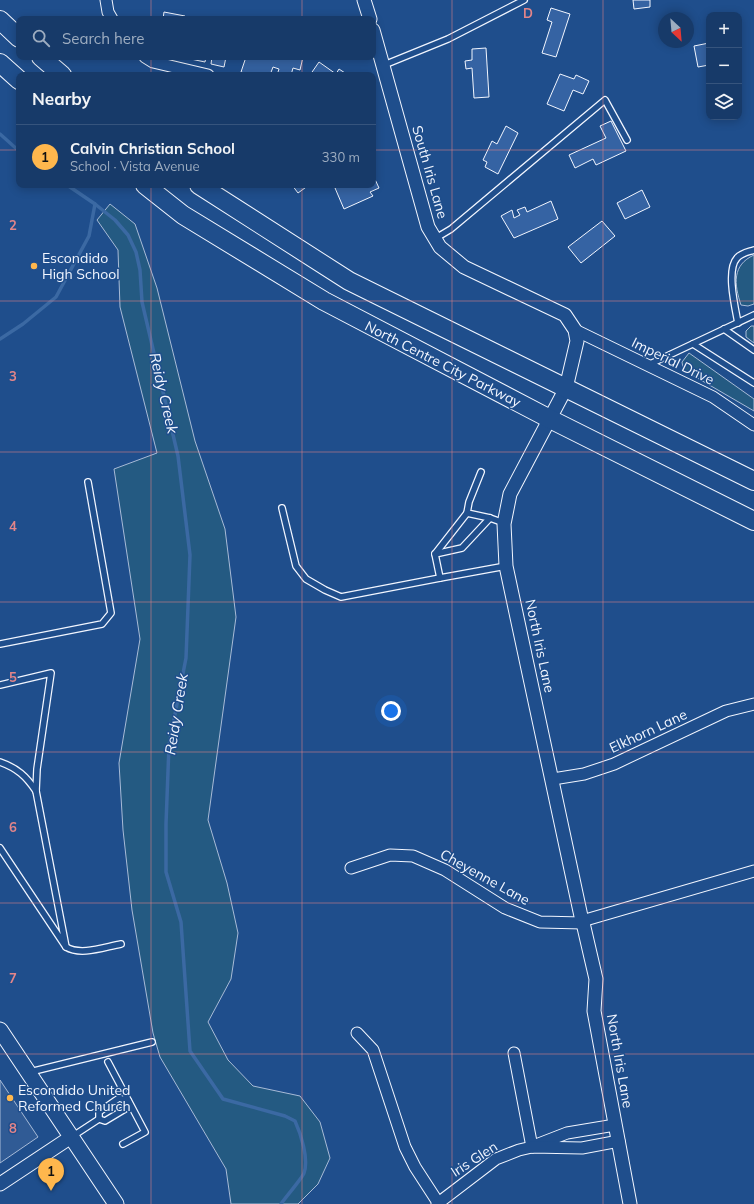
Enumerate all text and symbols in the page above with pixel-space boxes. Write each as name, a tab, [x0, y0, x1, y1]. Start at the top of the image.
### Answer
text: D	[523, 5, 533, 21]
north arrow	[658, 12, 694, 48]
map controls	[706, 12, 742, 120]
button: +	[706, 12, 742, 48]
search box	[16, 16, 376, 60]
icon: search	[30, 27, 52, 49]
text: Search here	[62, 29, 144, 48]
button: −	[706, 48, 742, 84]
button: layers	[706, 84, 742, 120]
text: Nearby	[32, 88, 91, 109]
street label: South Iris Lane	[408, 123, 452, 221]
text: Calvin Christian School	[70, 139, 235, 158]
text: 1	[41, 149, 49, 165]
text: 330 m	[322, 149, 360, 165]
text: School · Vista Avenue	[70, 158, 199, 174]
text: 2	[9, 217, 17, 233]
place label: Escondido High School	[42, 249, 120, 283]
marker: Escondido High School	[29, 261, 39, 271]
street label: North Centre City Parkway	[362, 317, 525, 411]
street label: Imperial Drive	[629, 333, 717, 389]
water label: Reidy Creek	[145, 351, 183, 437]
text: 3	[9, 368, 17, 384]
text: 4	[9, 518, 17, 534]
street label: North Iris Lane	[521, 598, 559, 694]
text: 5	[9, 669, 17, 685]
water label: Reidy Creek	[160, 671, 192, 756]
your location	[381, 701, 401, 721]
street label: Elkhorn Lane	[606, 705, 690, 757]
text: 6	[9, 819, 17, 835]
street label: Cheyenne Lane	[437, 845, 533, 909]
text: 7	[9, 970, 17, 986]
street label: North Iris Lane	[603, 1013, 637, 1109]
place label: Escondido United Reformed Church	[18, 1081, 131, 1115]
marker: Escondido United Reformed Church	[5, 1093, 15, 1103]
text: 8	[9, 1120, 17, 1136]
street label: Iris Glen	[447, 1137, 501, 1181]
pin: 1	[38, 1158, 64, 1191]

